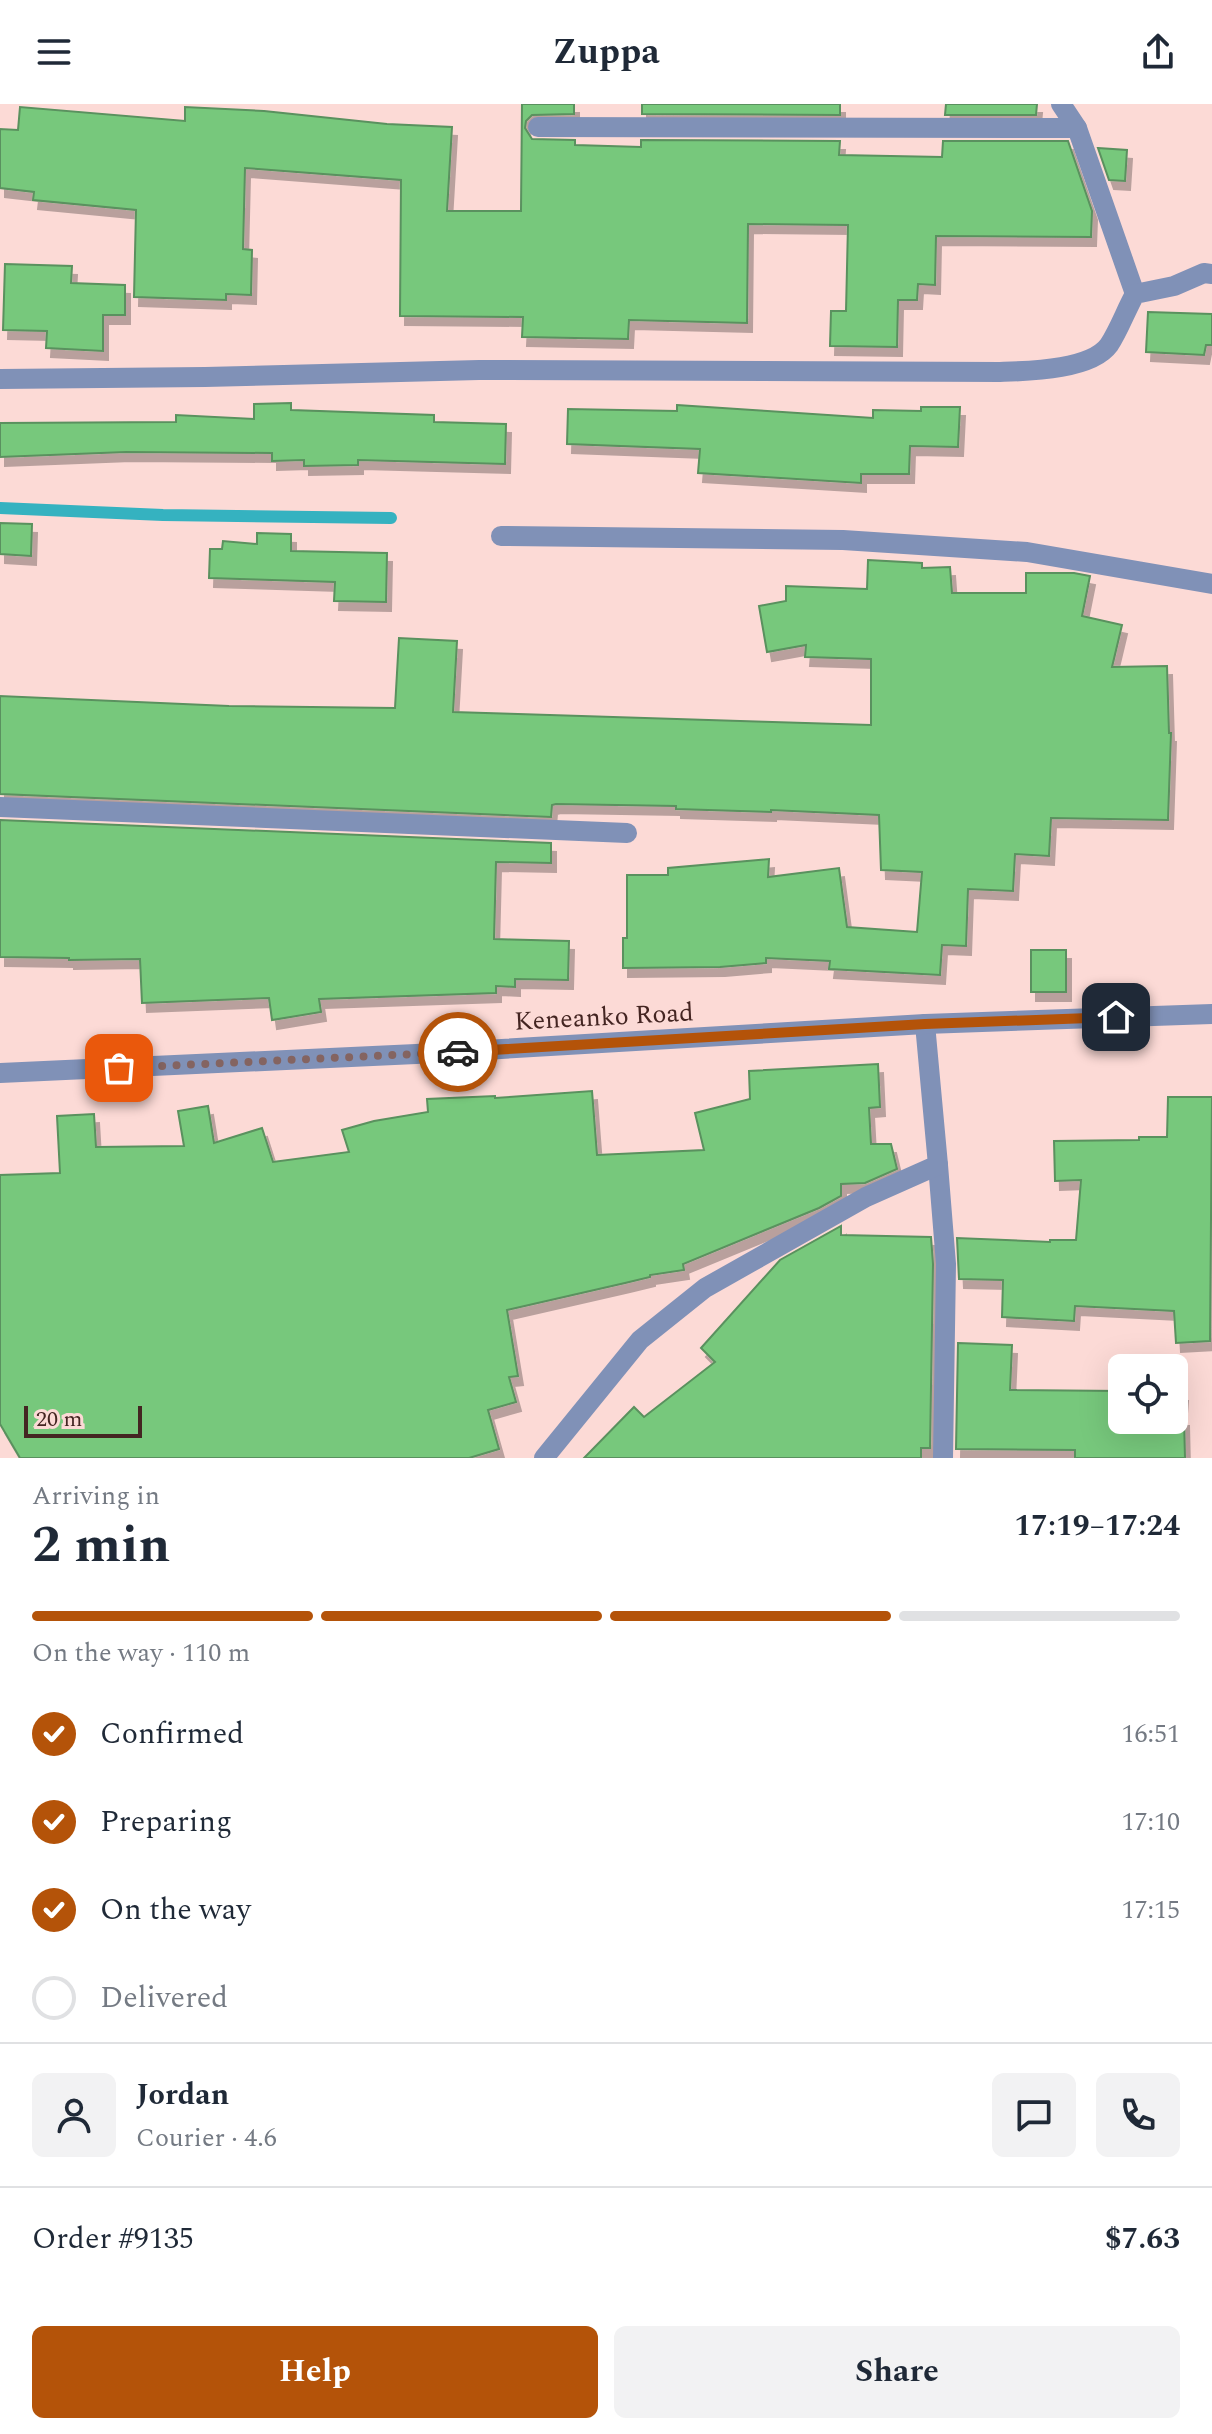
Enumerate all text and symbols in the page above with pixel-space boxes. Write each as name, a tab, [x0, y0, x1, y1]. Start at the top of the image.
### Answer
text: Zuppa	[552, 25, 660, 80]
icon: menu	[32, 30, 76, 74]
icon: share	[1136, 30, 1180, 74]
pin	[1082, 983, 1150, 1051]
street label: Keneanko Road	[513, 992, 695, 1042]
icon: home	[1094, 995, 1138, 1039]
courier	[418, 1012, 498, 1092]
icon: car	[436, 1030, 480, 1074]
pin	[85, 1034, 153, 1102]
icon: bag	[97, 1046, 141, 1090]
map controls	[1108, 1354, 1188, 1434]
button: locate	[1108, 1354, 1188, 1434]
scale bar	[24, 1402, 142, 1438]
text: 20 m	[36, 1403, 82, 1436]
text: Arriving in	[32, 1476, 160, 1516]
text: 17:19–17:24	[1014, 1503, 1180, 1549]
text: 2 min	[32, 1506, 170, 1585]
text: On the way · 110 m	[32, 1633, 250, 1673]
text: Confirmed	[100, 1711, 244, 1757]
icon: check	[32, 1712, 76, 1756]
text: 16:51	[1121, 1714, 1180, 1754]
text: Preparing	[100, 1799, 232, 1845]
icon: check	[32, 1800, 76, 1844]
text: 17:10	[1121, 1802, 1180, 1842]
text: On the way	[100, 1887, 251, 1933]
icon: check	[32, 1888, 76, 1932]
text: 17:15	[1121, 1890, 1180, 1930]
text: Delivered	[100, 1975, 228, 2021]
text: Jordan	[136, 2072, 229, 2118]
button: person	[32, 2073, 116, 2157]
button: chat	[992, 2073, 1076, 2157]
button: phone	[1096, 2073, 1180, 2157]
text: Courier · 4.6	[136, 2118, 277, 2158]
text: Order #9135	[32, 2216, 194, 2262]
text: $7.63	[1105, 2216, 1180, 2262]
button: Help	[32, 2326, 598, 2418]
button: Share	[614, 2326, 1180, 2418]

